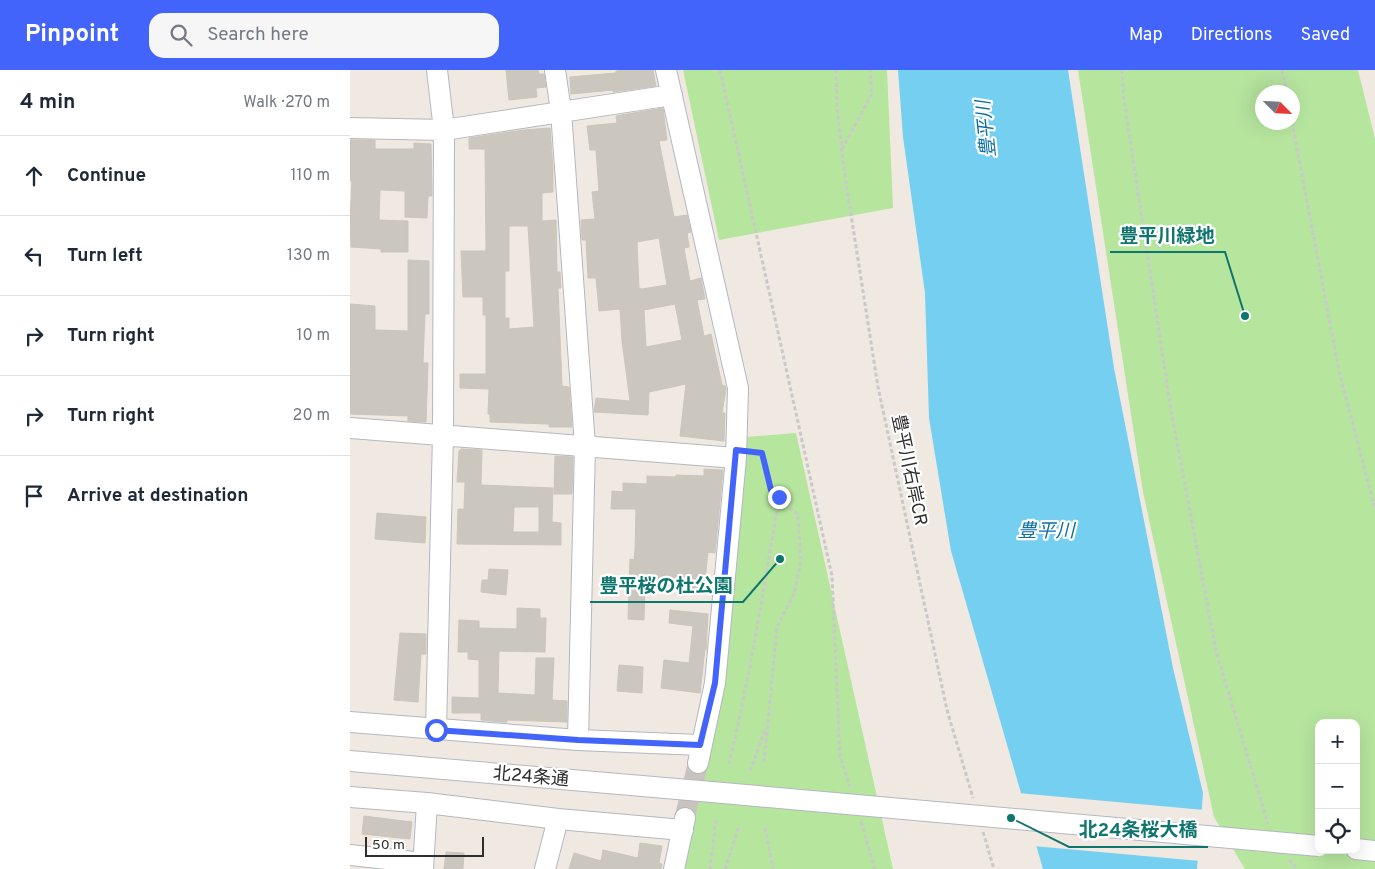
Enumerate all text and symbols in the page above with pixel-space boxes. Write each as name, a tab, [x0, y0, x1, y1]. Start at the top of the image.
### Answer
search box	[149, 13, 499, 58]
text: Pinpoint	[25, 20, 119, 50]
icon: search	[167, 21, 195, 49]
text: Search here	[207, 23, 309, 47]
text: Map	[1129, 24, 1163, 47]
text: Directions	[1191, 24, 1273, 47]
text: Saved	[1301, 24, 1350, 47]
north arrow	[1255, 85, 1300, 130]
text: 4 min	[20, 89, 76, 116]
text: Walk · 270 m	[243, 93, 330, 113]
water label: 豊平川	[972, 97, 1002, 158]
icon: ahead	[20, 162, 48, 190]
text: Continue	[67, 164, 146, 188]
text: 110 m	[290, 166, 330, 186]
callout: 豊平川緑地	[1110, 218, 1225, 252]
text: 豊平川緑地	[1119, 225, 1215, 249]
icon: left	[20, 242, 48, 270]
text: Turn left	[67, 244, 143, 268]
text: 130 m	[287, 246, 330, 266]
icon: right	[20, 322, 48, 350]
text: Turn right	[67, 324, 155, 348]
text: 10 m	[296, 326, 330, 346]
icon: right	[20, 402, 48, 430]
text: Turn right	[67, 404, 155, 428]
text: 20 m	[293, 406, 330, 426]
street label: 豊平川右岸CR	[885, 412, 932, 528]
icon: arrive	[20, 482, 48, 510]
text: Arrive at destination	[67, 484, 248, 508]
route end	[768, 486, 791, 509]
water label: 豊平川	[1017, 520, 1076, 544]
callout: 豊平桜の杜公園	[590, 568, 743, 602]
text: 豊平桜の杜公園	[599, 575, 733, 599]
route start	[425, 719, 448, 742]
map controls	[1315, 719, 1360, 854]
button: +	[1315, 719, 1360, 764]
street label: 北24条通	[492, 763, 570, 792]
button: −	[1315, 764, 1360, 809]
button: locate	[1315, 809, 1360, 854]
callout: 北24条桜大橋	[1069, 813, 1208, 847]
text: 北24条桜大橋	[1079, 819, 1197, 843]
scale bar	[365, 834, 484, 857]
text: 50 m	[372, 837, 405, 854]

